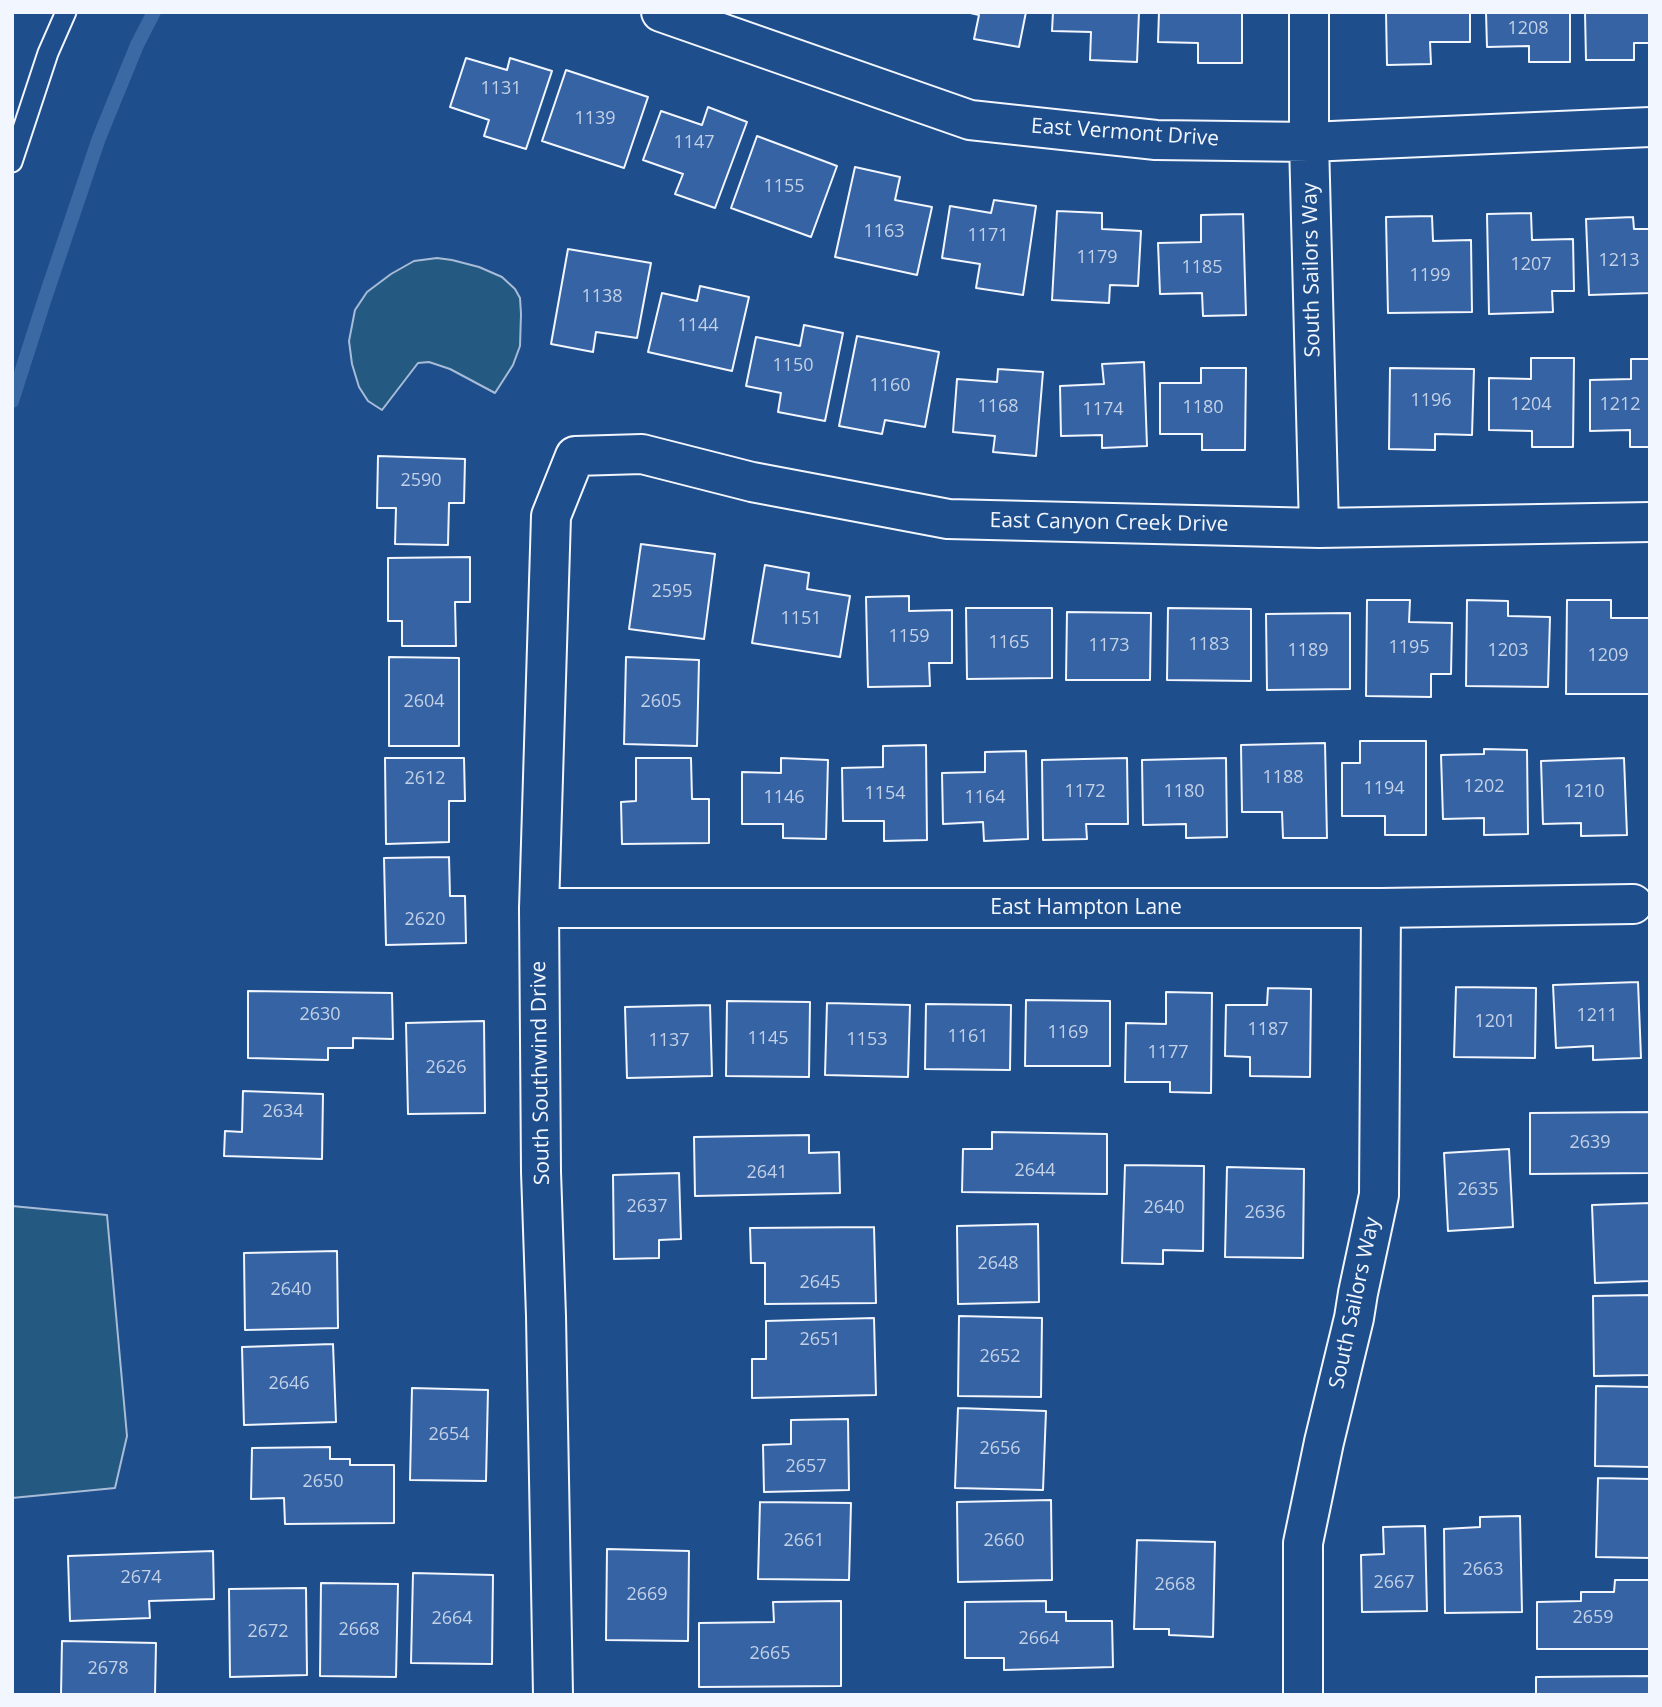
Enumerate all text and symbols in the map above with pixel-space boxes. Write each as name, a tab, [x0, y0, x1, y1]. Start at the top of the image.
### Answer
house number: 1208	[1507, 18, 1549, 40]
house number: 1131	[480, 78, 522, 100]
house number: 1139	[574, 108, 616, 130]
street label: East Vermont Drive	[1030, 114, 1220, 152]
house number: 1147	[673, 132, 715, 154]
house number: 1155	[763, 176, 805, 198]
street label: South Sailors Way	[1298, 182, 1326, 358]
house number: 1163	[863, 221, 905, 243]
house number: 1171	[967, 225, 1009, 247]
house number: 1179	[1076, 247, 1118, 269]
house number: 1213	[1598, 250, 1640, 272]
house number: 1207	[1510, 254, 1552, 276]
house number: 1185	[1181, 257, 1223, 279]
house number: 1199	[1409, 265, 1451, 287]
house number: 1138	[581, 286, 623, 308]
house number: 1144	[677, 315, 719, 337]
house number: 1150	[772, 355, 814, 377]
house number: 1160	[869, 375, 911, 397]
house number: 1196	[1410, 390, 1452, 412]
house number: 1204	[1510, 394, 1552, 416]
house number: 1212	[1599, 394, 1641, 416]
house number: 1168	[977, 396, 1019, 418]
house number: 1180	[1182, 397, 1224, 419]
house number: 1174	[1082, 399, 1124, 421]
house number: 2590	[400, 470, 442, 492]
street label: East Canyon Creek Drive	[989, 508, 1229, 538]
house number: 2595	[651, 581, 693, 603]
house number: 1151	[780, 608, 822, 630]
house number: 1159	[888, 626, 930, 648]
house number: 1165	[988, 632, 1030, 654]
house number: 1183	[1188, 634, 1230, 656]
house number: 1173	[1088, 635, 1130, 657]
house number: 1195	[1388, 637, 1430, 659]
house number: 1189	[1287, 640, 1329, 662]
house number: 1203	[1487, 640, 1529, 662]
house number: 1209	[1587, 645, 1629, 667]
house number: 2604	[403, 691, 445, 713]
house number: 2605	[640, 691, 682, 713]
house number: 1188	[1262, 767, 1304, 789]
house number: 2612	[404, 768, 446, 790]
house number: 1202	[1463, 776, 1505, 798]
house number: 1194	[1363, 778, 1405, 800]
house number: 1172	[1064, 781, 1106, 803]
house number: 1180	[1163, 781, 1205, 803]
house number: 1210	[1563, 781, 1605, 803]
house number: 1154	[864, 783, 906, 805]
house number: 1146	[763, 787, 805, 809]
house number: 1164	[964, 787, 1006, 809]
street label: East Hampton Lane	[990, 895, 1182, 921]
house number: 2620	[404, 909, 446, 931]
street label: South Southwind Drive	[526, 961, 556, 1185]
house number: 2630	[299, 1004, 341, 1026]
house number: 1211	[1576, 1005, 1618, 1027]
house number: 1201	[1474, 1011, 1516, 1033]
house number: 1187	[1247, 1019, 1289, 1041]
house number: 1169	[1047, 1022, 1089, 1044]
house number: 1161	[947, 1026, 989, 1048]
house number: 1145	[747, 1028, 789, 1050]
house number: 1153	[846, 1029, 888, 1051]
house number: 1137	[648, 1030, 690, 1052]
house number: 1177	[1147, 1042, 1189, 1064]
house number: 2626	[425, 1057, 467, 1079]
house number: 2634	[262, 1101, 304, 1123]
house number: 2639	[1569, 1132, 1611, 1154]
house number: 2644	[1014, 1160, 1056, 1182]
house number: 2641	[746, 1162, 788, 1184]
house number: 2635	[1457, 1179, 1499, 1201]
house number: 2637	[626, 1196, 668, 1218]
house number: 2640	[1143, 1197, 1185, 1219]
house number: 2636	[1244, 1202, 1286, 1224]
street label: South Sailors Way	[1324, 1215, 1386, 1391]
house number: 2648	[977, 1253, 1019, 1275]
house number: 2645	[799, 1272, 841, 1294]
house number: 2640	[270, 1279, 312, 1301]
house number: 2651	[799, 1329, 841, 1351]
house number: 2652	[979, 1346, 1021, 1368]
house number: 2646	[268, 1373, 310, 1395]
house number: 2654	[428, 1424, 470, 1446]
house number: 2656	[979, 1438, 1021, 1460]
house number: 2657	[785, 1456, 827, 1478]
house number: 2650	[302, 1471, 344, 1493]
house number: 2661	[783, 1530, 825, 1552]
house number: 2660	[983, 1530, 1025, 1552]
house number: 2663	[1462, 1559, 1504, 1581]
house number: 2674	[120, 1567, 162, 1589]
house number: 2667	[1373, 1572, 1415, 1594]
house number: 2668	[1154, 1574, 1196, 1596]
house number: 2669	[626, 1584, 668, 1606]
house number: 2659	[1572, 1607, 1614, 1629]
house number: 2664	[431, 1608, 473, 1630]
house number: 2668	[338, 1619, 380, 1641]
house number: 2672	[247, 1621, 289, 1643]
house number: 2664	[1018, 1628, 1060, 1650]
house number: 2665	[749, 1643, 791, 1665]
house number: 2678	[87, 1658, 129, 1680]

